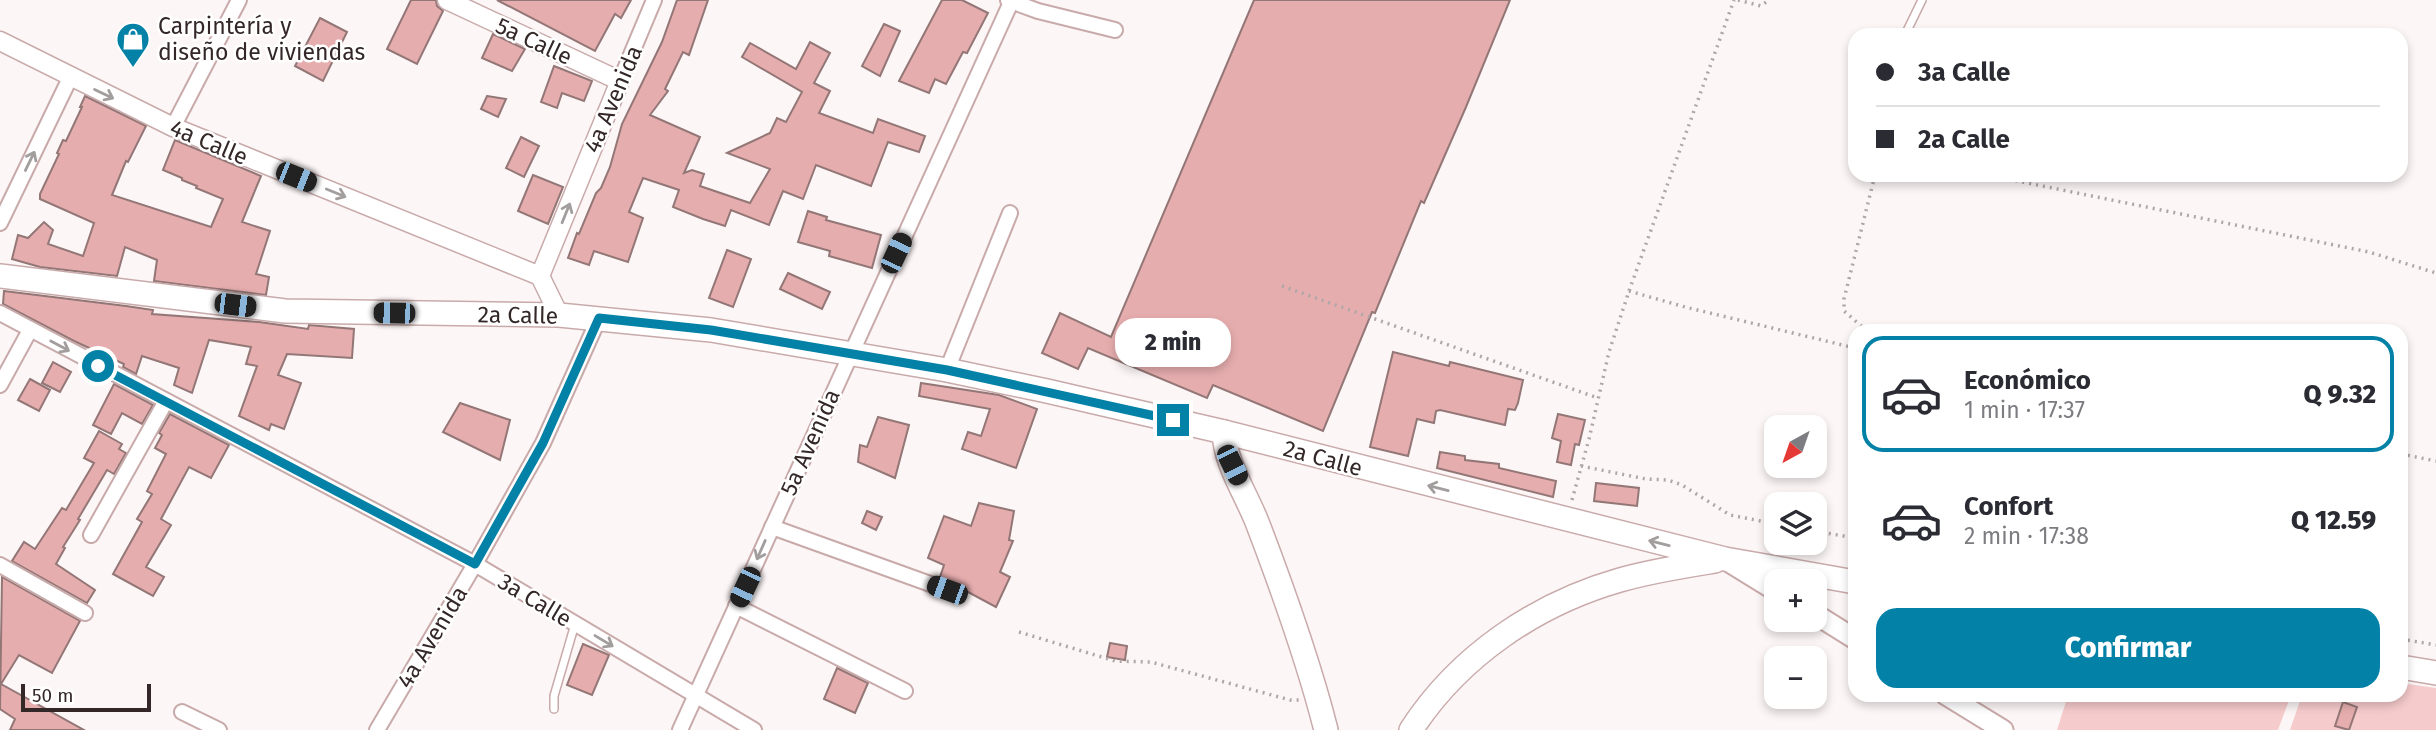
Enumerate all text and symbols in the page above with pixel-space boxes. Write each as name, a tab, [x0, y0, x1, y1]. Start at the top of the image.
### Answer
street label: 5a Calle	[491, 11, 577, 71]
place label: Carpintería y diseño de viviendas	[158, 12, 365, 66]
shop icon: Carpintería y diseño de viviendas	[114, 20, 152, 69]
street label: 4a Avenida	[578, 41, 648, 157]
text: 3a Calle	[1918, 57, 2010, 88]
one-way arrow	[94, 89, 115, 102]
street label: 4a Calle	[166, 113, 252, 171]
text: 2a Calle	[1918, 124, 2010, 155]
one-way arrow	[24, 151, 37, 172]
car	[273, 159, 320, 195]
one-way arrow	[325, 188, 346, 201]
one-way arrow	[560, 203, 573, 224]
car	[878, 230, 915, 276]
car	[213, 292, 258, 318]
street label: 2a Calle	[477, 300, 559, 330]
car	[373, 302, 416, 324]
callout: 2 min	[1115, 318, 1231, 368]
text: 2 min	[1145, 328, 1201, 356]
one-way arrow	[49, 339, 70, 353]
route start	[82, 350, 114, 382]
icon: car	[1880, 363, 1943, 426]
text: Económico	[1964, 365, 2091, 396]
text: Q 9.32	[2304, 379, 2376, 410]
street label: 5a Avenida	[774, 385, 846, 499]
text: 1 min · 17:37	[1964, 396, 2085, 424]
route end	[1157, 404, 1189, 436]
north arrow	[1764, 415, 1827, 478]
map controls	[1764, 415, 1827, 709]
street label: 2a Calle	[1280, 434, 1366, 482]
car	[1214, 442, 1251, 488]
one-way arrow	[1427, 481, 1450, 494]
icon: car	[1880, 489, 1943, 552]
text: Confort	[1964, 491, 2053, 522]
button: layers	[1764, 492, 1827, 555]
text: Q 12.59	[2291, 505, 2376, 536]
text: 2 min · 17:38	[1964, 522, 2089, 550]
one-way arrow	[1648, 536, 1671, 549]
one-way arrow	[754, 539, 767, 560]
car	[727, 564, 764, 610]
street label: 3a Calle	[493, 567, 577, 633]
button: +	[1764, 569, 1827, 632]
car	[924, 573, 971, 607]
street label: 4a Avenida	[391, 581, 473, 693]
button: Confirmar	[1876, 608, 2380, 688]
one-way arrow	[593, 635, 613, 649]
button: −	[1764, 646, 1827, 709]
scale bar	[21, 681, 150, 713]
text: 50 m	[32, 684, 73, 707]

